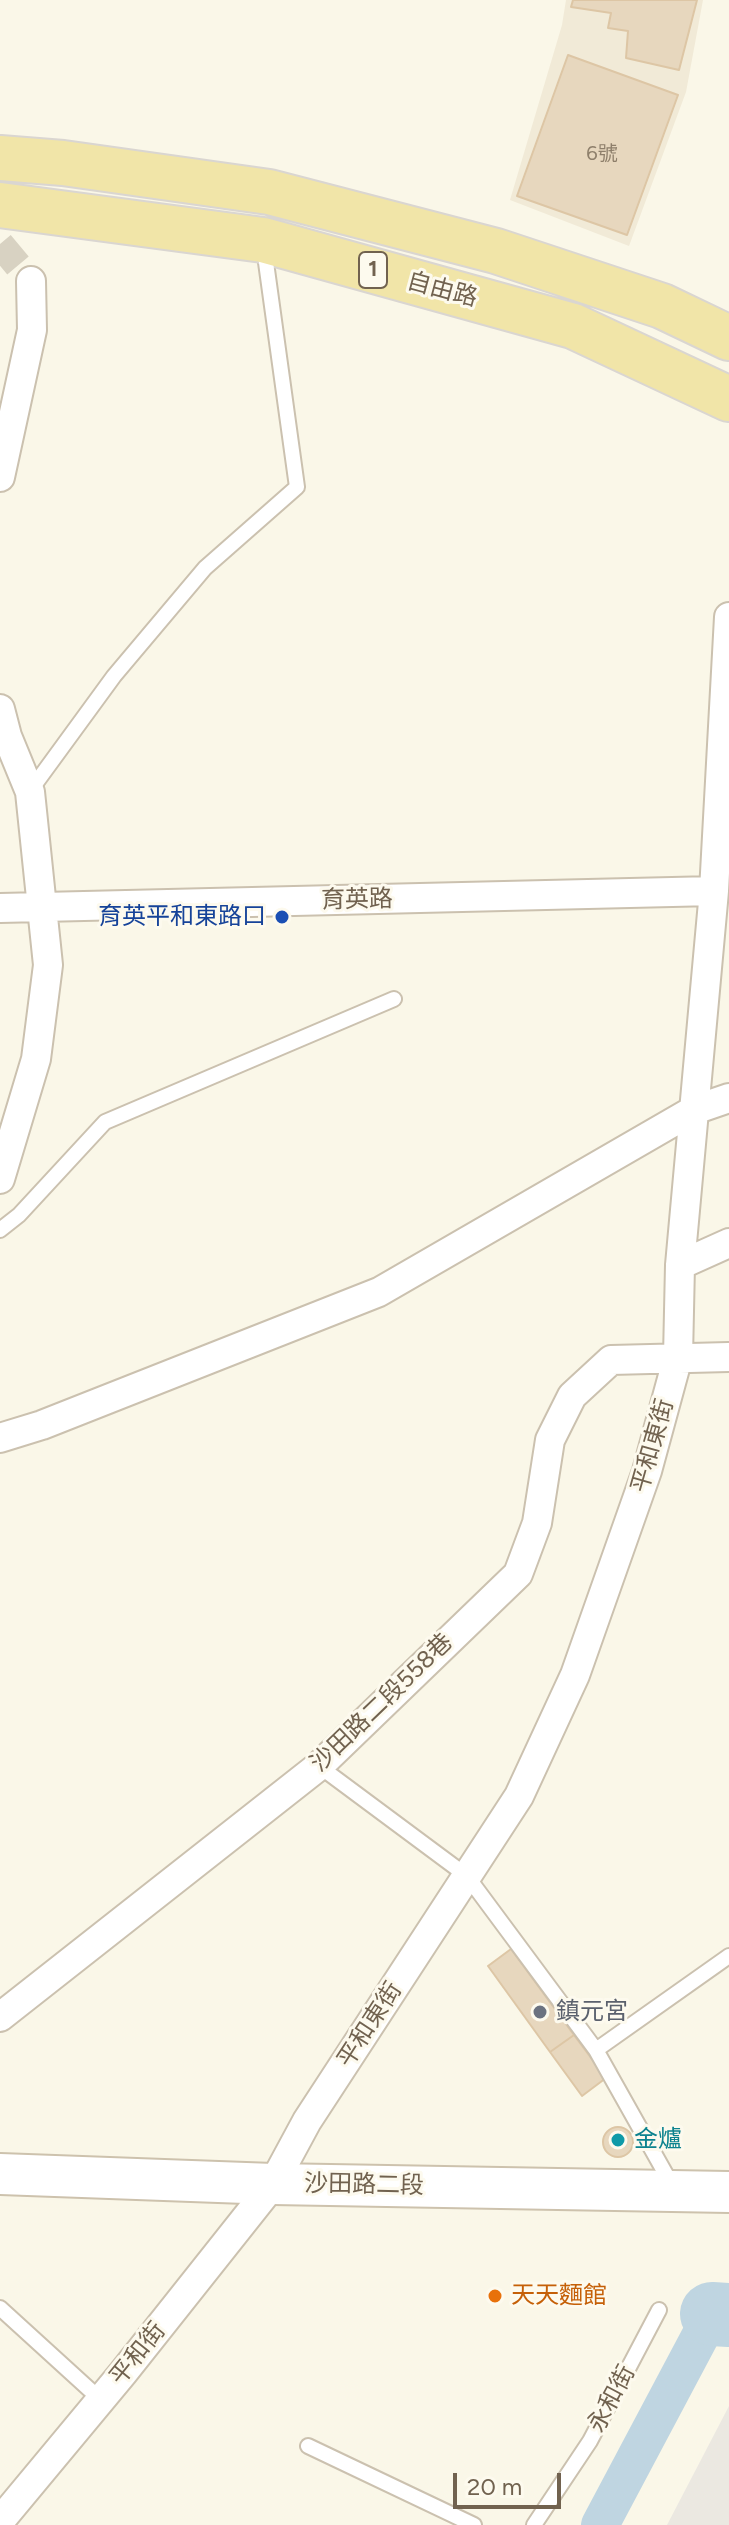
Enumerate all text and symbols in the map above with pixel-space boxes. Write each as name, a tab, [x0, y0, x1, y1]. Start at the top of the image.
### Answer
house number: 6號	[586, 142, 618, 166]
road number: 1	[359, 252, 387, 288]
street label: 自由路	[403, 267, 481, 313]
street label: 育英路	[321, 885, 393, 915]
place label: 育英平和東路口	[98, 903, 266, 931]
marker: 育英平和東路口	[273, 908, 291, 926]
street label: 平和東街	[626, 1396, 680, 1496]
street label: 沙田路二段558巷	[305, 1628, 459, 1778]
street label: 平和東街	[332, 1977, 408, 2073]
place label: 鎮元宮	[556, 1998, 628, 2026]
marker: 鎮元宮	[531, 2003, 549, 2021]
place label: 金爐	[634, 2126, 682, 2154]
marker: 金爐	[609, 2131, 627, 2149]
street label: 沙田路二段	[304, 2170, 424, 2200]
place label: 天天麵館	[511, 2282, 607, 2310]
marker: 天天麵館	[486, 2287, 504, 2305]
street label: 平和街	[104, 2317, 172, 2391]
street label: 永和街	[582, 2360, 642, 2438]
scale bar	[457, 2457, 565, 2507]
text: 20 m	[467, 2472, 522, 2501]

